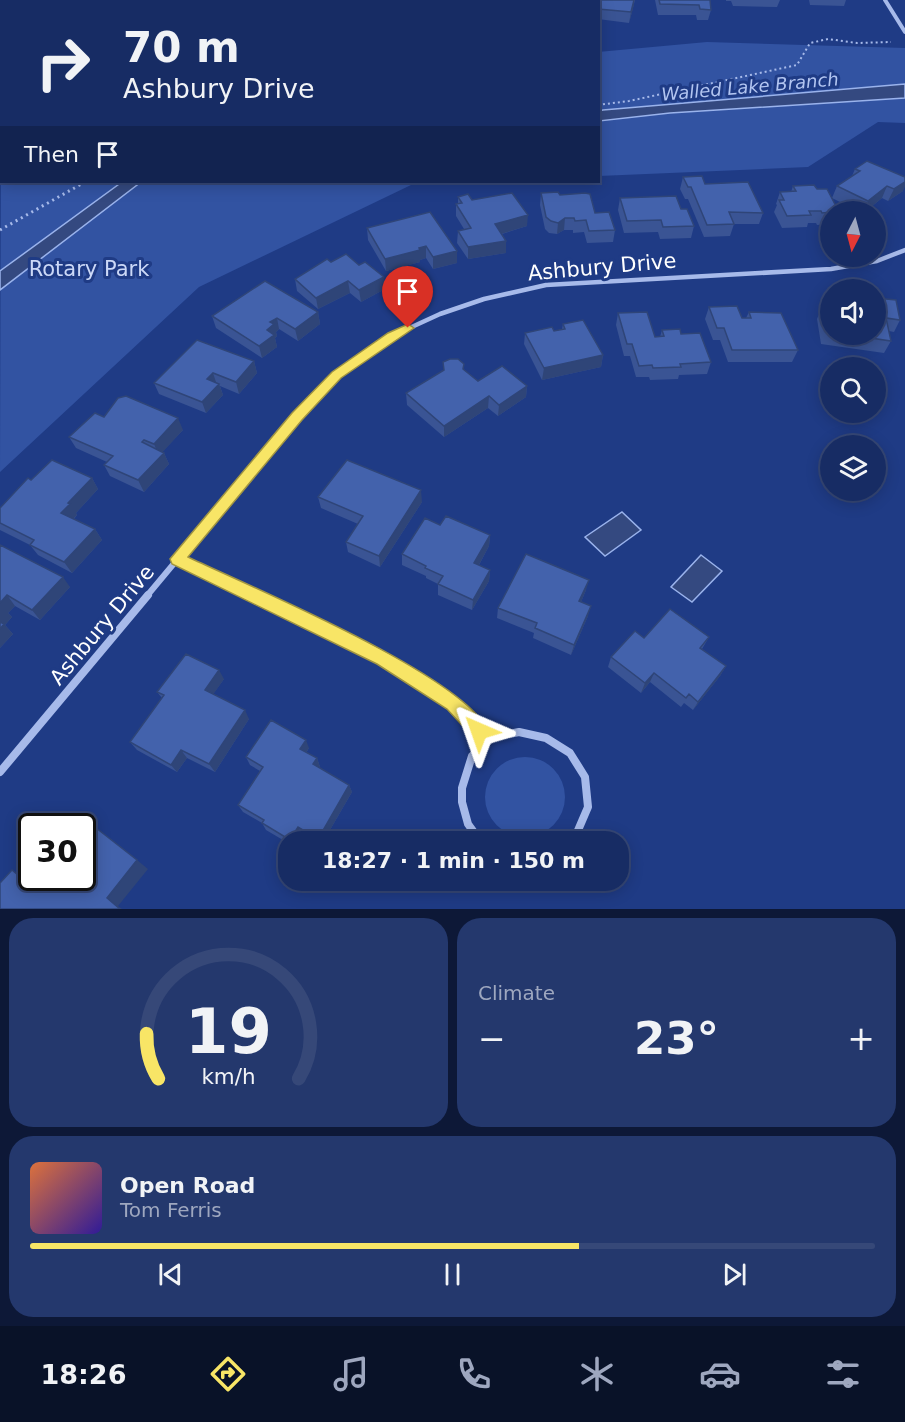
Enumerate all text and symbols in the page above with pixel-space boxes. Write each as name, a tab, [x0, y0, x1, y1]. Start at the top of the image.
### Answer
text: 70 m	[123, 23, 240, 72]
icon: right	[24, 24, 102, 102]
water label: Walled Lake Branch	[660, 68, 839, 105]
text: Ashbury Drive	[123, 73, 315, 104]
icon: arrive	[91, 138, 124, 171]
text: Then	[24, 142, 79, 167]
north arrow	[820, 201, 886, 267]
map controls	[820, 201, 886, 501]
street label: Ashbury Drive	[527, 249, 677, 285]
park label: Rotary Park	[29, 257, 150, 281]
pin	[382, 266, 433, 328]
icon: arrive	[391, 275, 424, 308]
button: sound	[820, 279, 886, 345]
button: search	[820, 357, 886, 423]
button: layers	[820, 435, 886, 501]
street label: Ashbury Drive	[45, 560, 159, 690]
position arrow	[447, 699, 511, 763]
speed limit sign: 30	[18, 813, 96, 891]
text: 18:27 · 1 min · 150 m	[322, 848, 585, 873]
text: Climate	[478, 981, 555, 1005]
text: 19	[185, 995, 272, 1068]
text: 23°	[634, 1012, 719, 1065]
text: −	[478, 1019, 506, 1058]
text: +	[847, 1019, 875, 1058]
text: km/h	[201, 1065, 256, 1090]
text: Open Road	[120, 1173, 255, 1198]
text: Tom Ferris	[120, 1198, 222, 1222]
icon: previous	[154, 1258, 187, 1291]
icon: pause	[436, 1258, 469, 1291]
icon: next	[718, 1258, 751, 1291]
icon: directions	[207, 1353, 249, 1395]
icon: music	[330, 1353, 372, 1395]
icon: phone	[453, 1353, 495, 1395]
icon: climate	[576, 1353, 618, 1395]
icon: car	[699, 1353, 741, 1395]
icon: filters	[822, 1353, 864, 1395]
text: 18:26	[41, 1359, 126, 1390]

